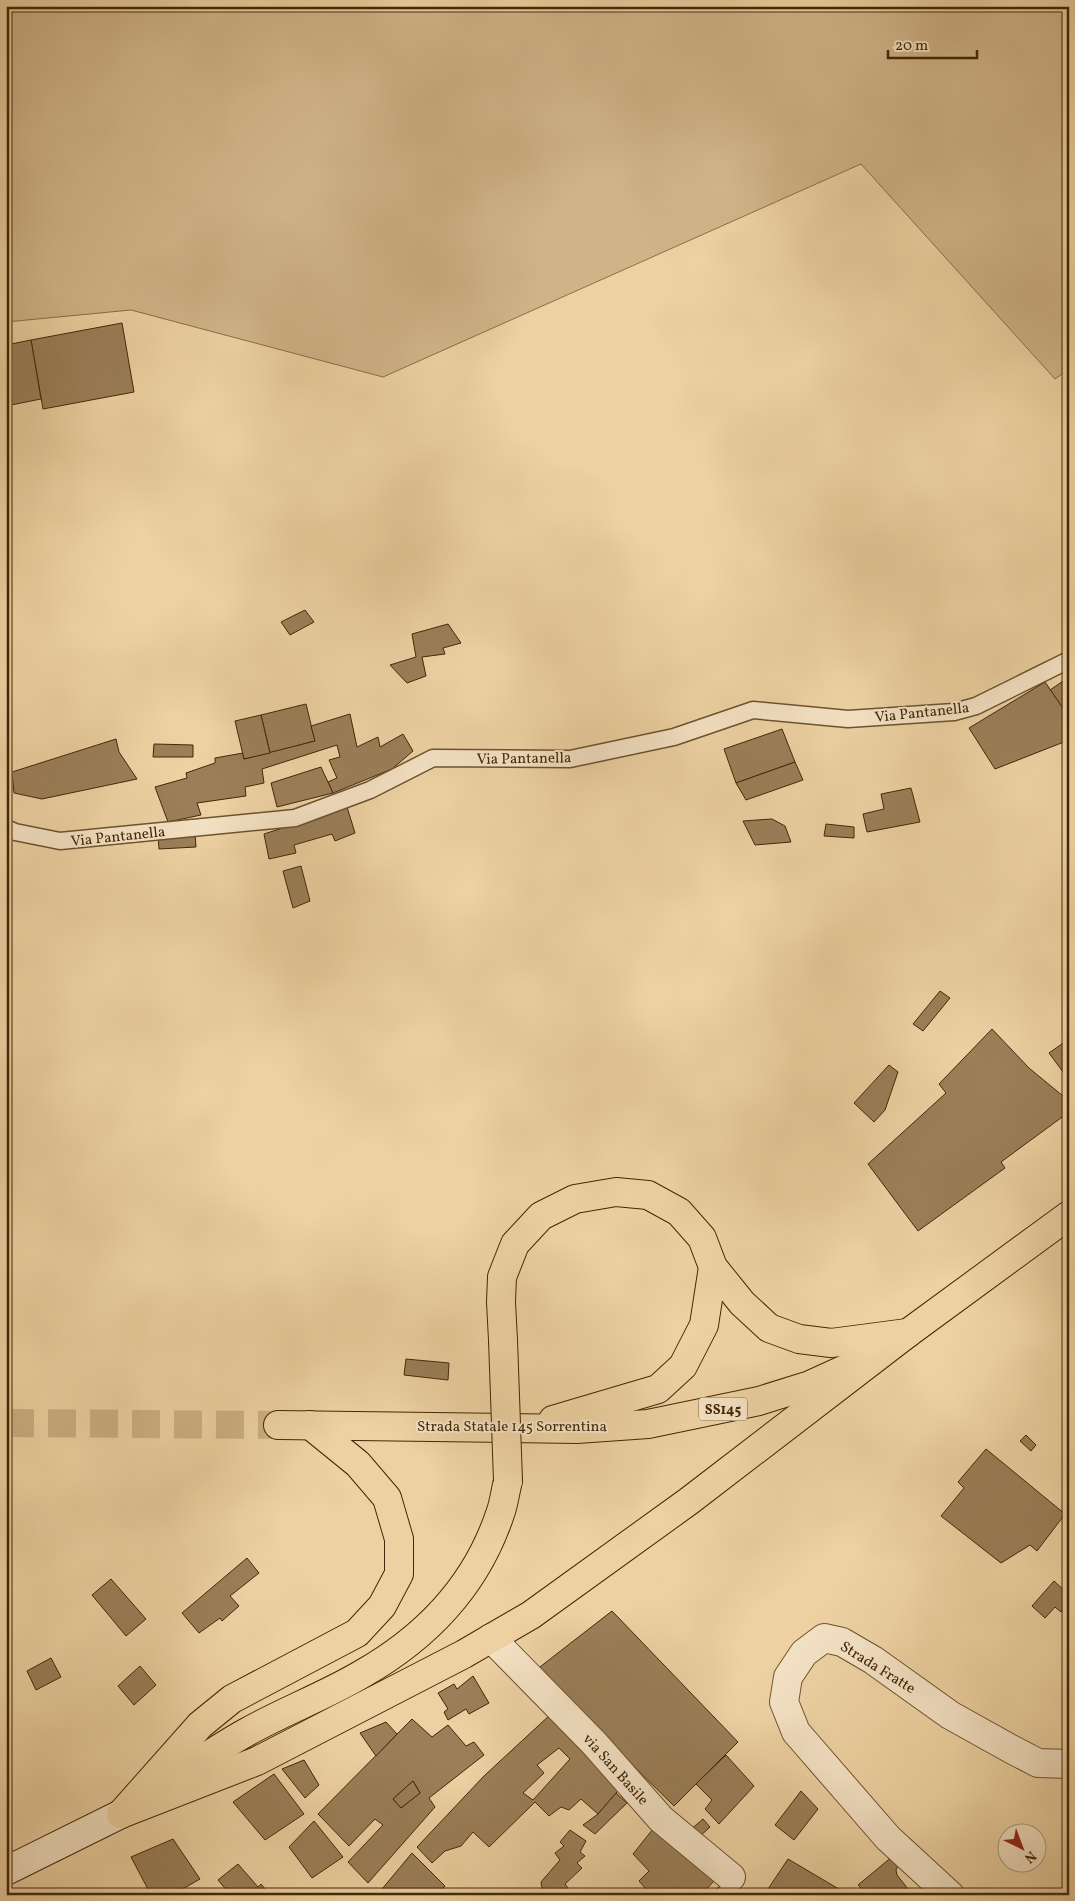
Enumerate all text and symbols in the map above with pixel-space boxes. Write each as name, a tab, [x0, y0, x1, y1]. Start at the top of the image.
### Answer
scale bar	[888, 28, 976, 60]
text: 20 m	[895, 36, 928, 57]
street label: Via Pantanella	[874, 698, 970, 729]
street label: Via Pantanella	[476, 748, 572, 771]
street label: Via Pantanella	[70, 822, 166, 853]
road number: SS145	[699, 1398, 747, 1420]
street label: Strada Statale 145 Sorrentina	[417, 1417, 607, 1438]
street label: Strada Fratte	[836, 1637, 919, 1700]
street label: via San Basile	[577, 1730, 653, 1810]
north arrow	[998, 1824, 1048, 1874]
text: N	[1020, 1846, 1040, 1867]

